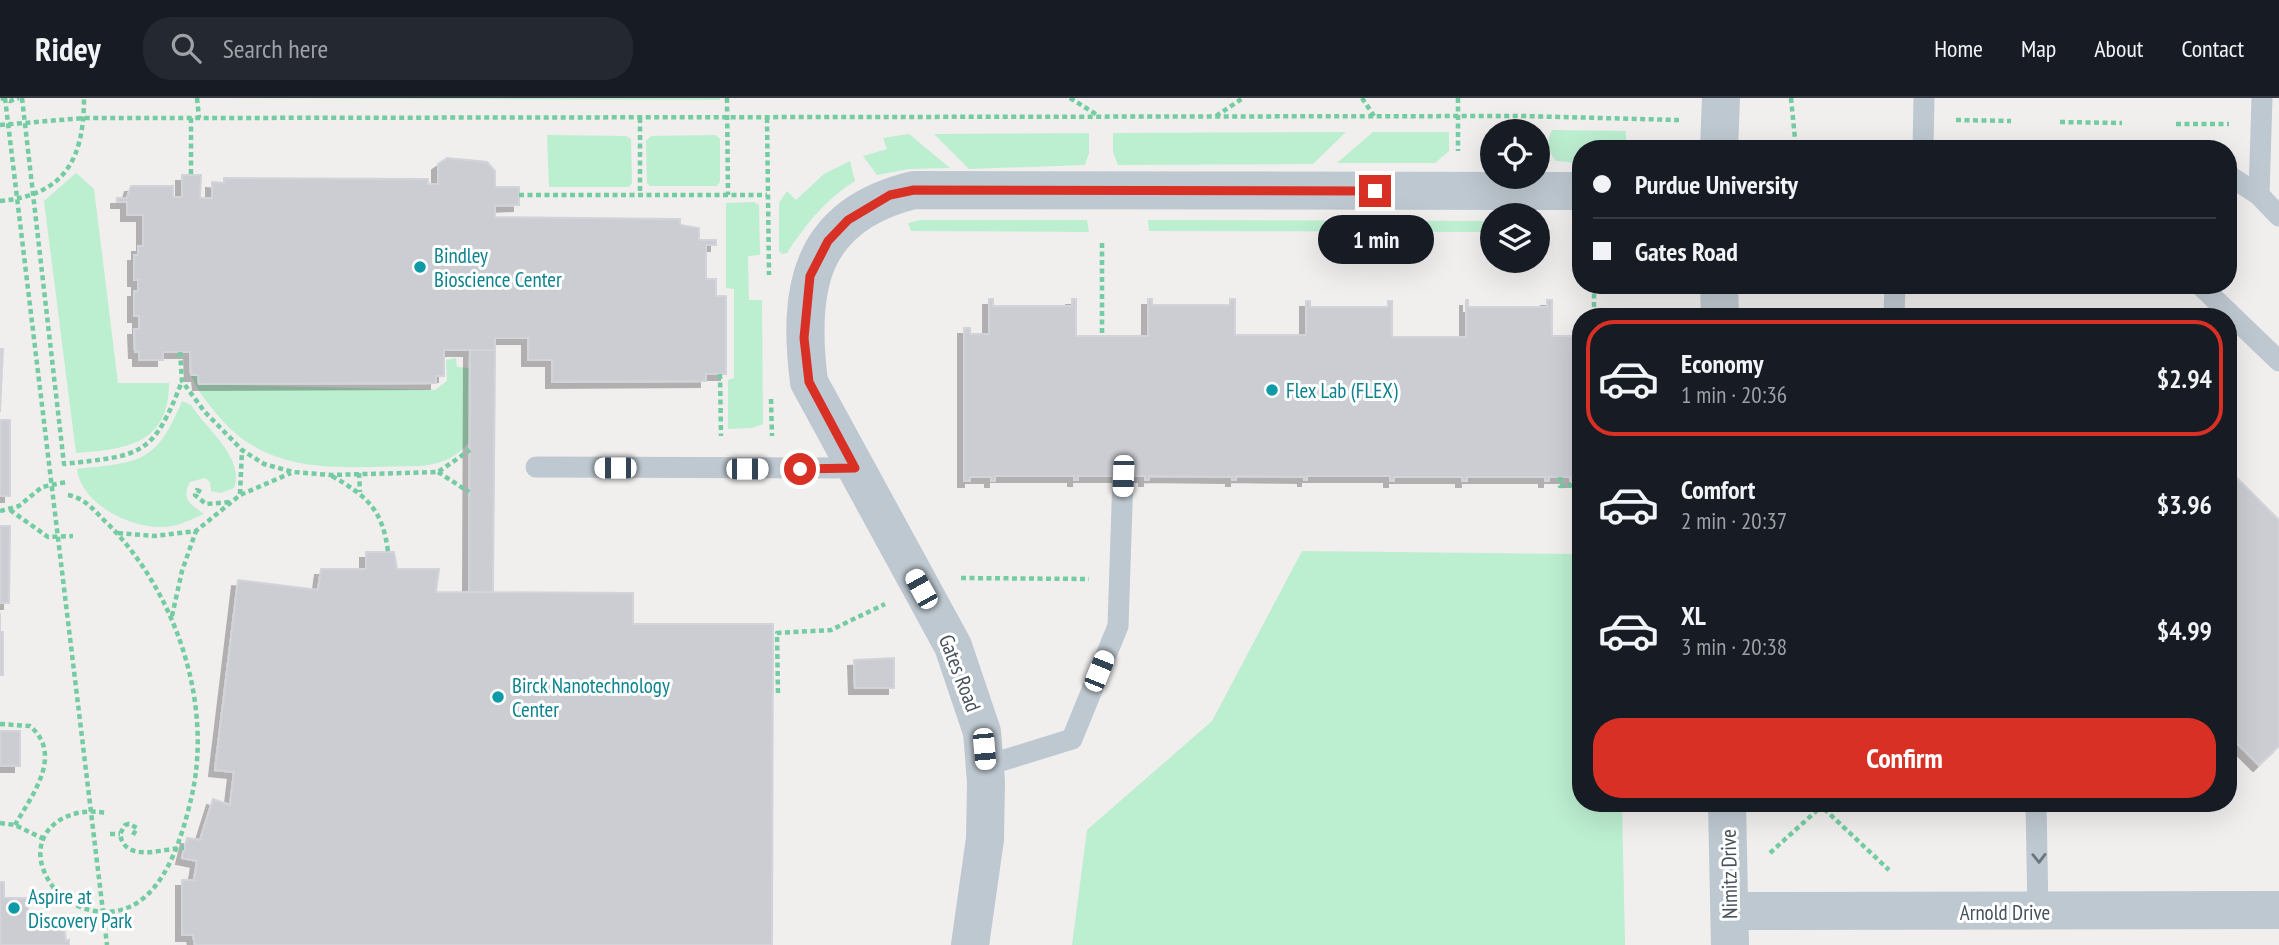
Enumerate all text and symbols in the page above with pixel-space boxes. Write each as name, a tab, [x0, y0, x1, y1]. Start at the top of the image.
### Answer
search box	[143, 17, 633, 80]
text: Ridey	[35, 27, 101, 70]
icon: search	[167, 29, 205, 67]
text: Search here	[223, 32, 328, 65]
text: Home	[1934, 33, 1983, 64]
text: Map	[2021, 33, 2056, 64]
text: About	[2094, 33, 2143, 64]
text: Contact	[2181, 33, 2244, 64]
map controls	[1480, 119, 1550, 273]
button: locate	[1480, 119, 1550, 189]
text: Purdue University	[1635, 168, 1798, 201]
route end	[1359, 175, 1391, 207]
button: layers	[1480, 203, 1550, 273]
callout: 1 min	[1317, 216, 1433, 264]
text: 1 min	[1353, 225, 1399, 254]
text: Gates Road	[1635, 235, 1738, 268]
place label: Bindley Bioscience Center	[434, 242, 562, 293]
marker: Bindley Bioscience Center	[412, 259, 428, 275]
icon: car	[1597, 347, 1660, 410]
text: Economy	[1681, 347, 1763, 380]
text: $2.94	[2157, 362, 2212, 395]
place label: Flex Lab (FLEX)	[1286, 377, 1398, 404]
text: 1 min · 20:36	[1681, 380, 1787, 409]
marker: Flex Lab (FLEX)	[1264, 382, 1280, 398]
route start	[784, 453, 816, 485]
car	[1112, 455, 1135, 497]
car	[595, 458, 637, 479]
car	[727, 459, 769, 480]
icon: car	[1597, 473, 1660, 536]
text: Comfort	[1681, 473, 1755, 506]
text: $3.96	[2157, 488, 2212, 521]
text: 2 min · 20:37	[1681, 506, 1787, 535]
car	[902, 566, 941, 612]
icon: car	[1597, 599, 1660, 662]
text: XL	[1681, 599, 1706, 632]
text: $4.99	[2157, 614, 2212, 647]
street label: Gates Road	[933, 631, 987, 715]
text: 3 min · 20:38	[1681, 632, 1787, 661]
car	[1082, 648, 1117, 694]
place label: Birck Nanotechnology Center	[512, 672, 670, 723]
marker: Birck Nanotechnology Center	[490, 689, 506, 705]
button: Confirm	[1593, 718, 2216, 798]
car	[972, 727, 997, 771]
street label: Nimitz Drive	[1715, 829, 1743, 919]
one-way arrow	[2031, 853, 2047, 863]
place label: Aspire at Discovery Park	[28, 883, 132, 934]
street label: Arnold Drive	[1960, 899, 2050, 926]
marker: Aspire at Discovery Park	[6, 900, 22, 916]

